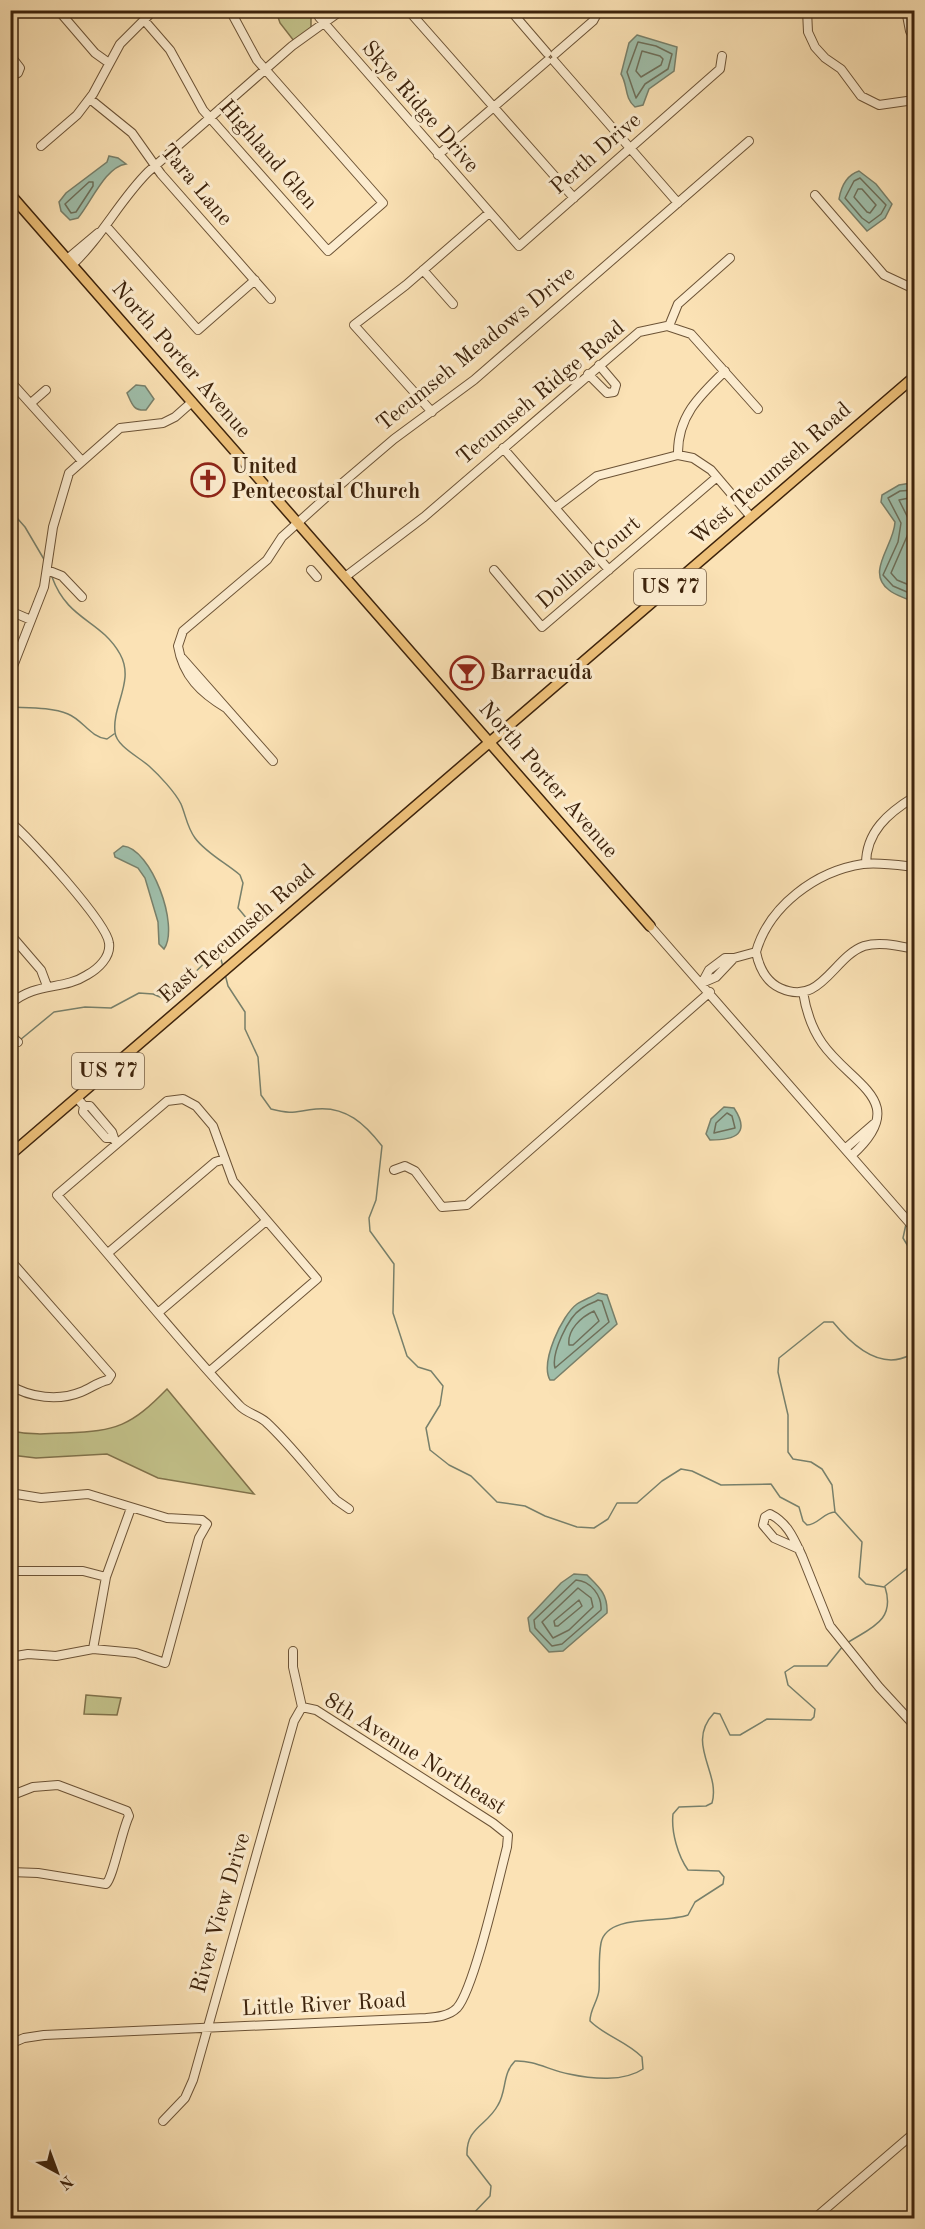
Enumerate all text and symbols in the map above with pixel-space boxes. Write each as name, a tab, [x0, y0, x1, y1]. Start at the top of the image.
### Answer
street label: Skye Ridge Drive	[357, 37, 483, 177]
street label: Highland Glen	[215, 96, 321, 214]
street label: Perth Drive	[547, 109, 645, 199]
street label: Tara Lane	[156, 140, 236, 230]
street label: Tecumseh Meadows Drive	[373, 262, 579, 436]
street label: North Porter Avenue	[107, 278, 255, 442]
street label: Tecumseh Ridge Road	[453, 317, 629, 469]
street label: West Tecumseh Road	[686, 398, 856, 550]
place label: United Pentecostal Church	[231, 456, 420, 503]
church icon: United Pentecostal Church	[190, 462, 226, 498]
street label: Dollina Court	[533, 512, 645, 614]
road number: US 77	[634, 569, 706, 605]
bar icon: Barracuda	[449, 655, 485, 691]
place label: Barracuda	[490, 662, 592, 684]
street label: North Porter Avenue	[474, 698, 622, 862]
street label: East Tecumseh Road	[155, 860, 319, 1008]
road number: US 77	[72, 1053, 144, 1089]
street label: 8th Avenue Northeast	[320, 1689, 510, 1819]
street label: River View Drive	[188, 1830, 254, 1996]
street label: Little River Road	[241, 1990, 407, 2020]
north arrow	[27, 2142, 87, 2202]
text: N	[55, 2172, 75, 2192]

